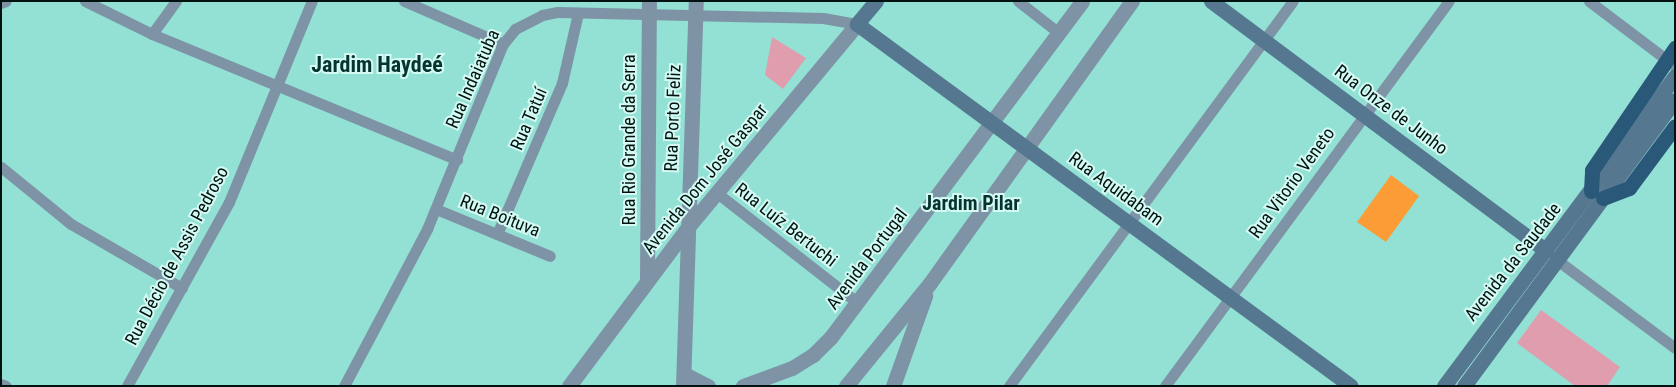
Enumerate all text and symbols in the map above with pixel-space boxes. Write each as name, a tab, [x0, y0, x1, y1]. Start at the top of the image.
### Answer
street label: Rua Indaiatuba	[442, 26, 504, 132]
district label: Jardim Haydeé	[311, 52, 443, 78]
street label: Rua Rio Grande da Serra	[618, 54, 640, 226]
street label: Rua Onze de Junho	[1330, 60, 1452, 160]
street label: Rua Porto Feliz	[660, 64, 686, 172]
street label: Rua Tatuí	[506, 84, 552, 154]
street label: Avenida Dom José Gaspar	[638, 100, 772, 258]
street label: Rua Vitorio Veneto	[1245, 123, 1339, 243]
street label: Rua Aquidabam	[1064, 147, 1168, 231]
street label: Rua Décio de Assis Pedroso	[121, 163, 233, 349]
street label: Rua Luíz Bertuchi	[731, 178, 841, 272]
street label: Rua Boituva	[457, 190, 543, 242]
district label: Jardim Pilar	[922, 191, 1020, 215]
street label: Avenida da Saudade	[1460, 199, 1566, 325]
street label: Avenida Portugal	[822, 204, 912, 314]

